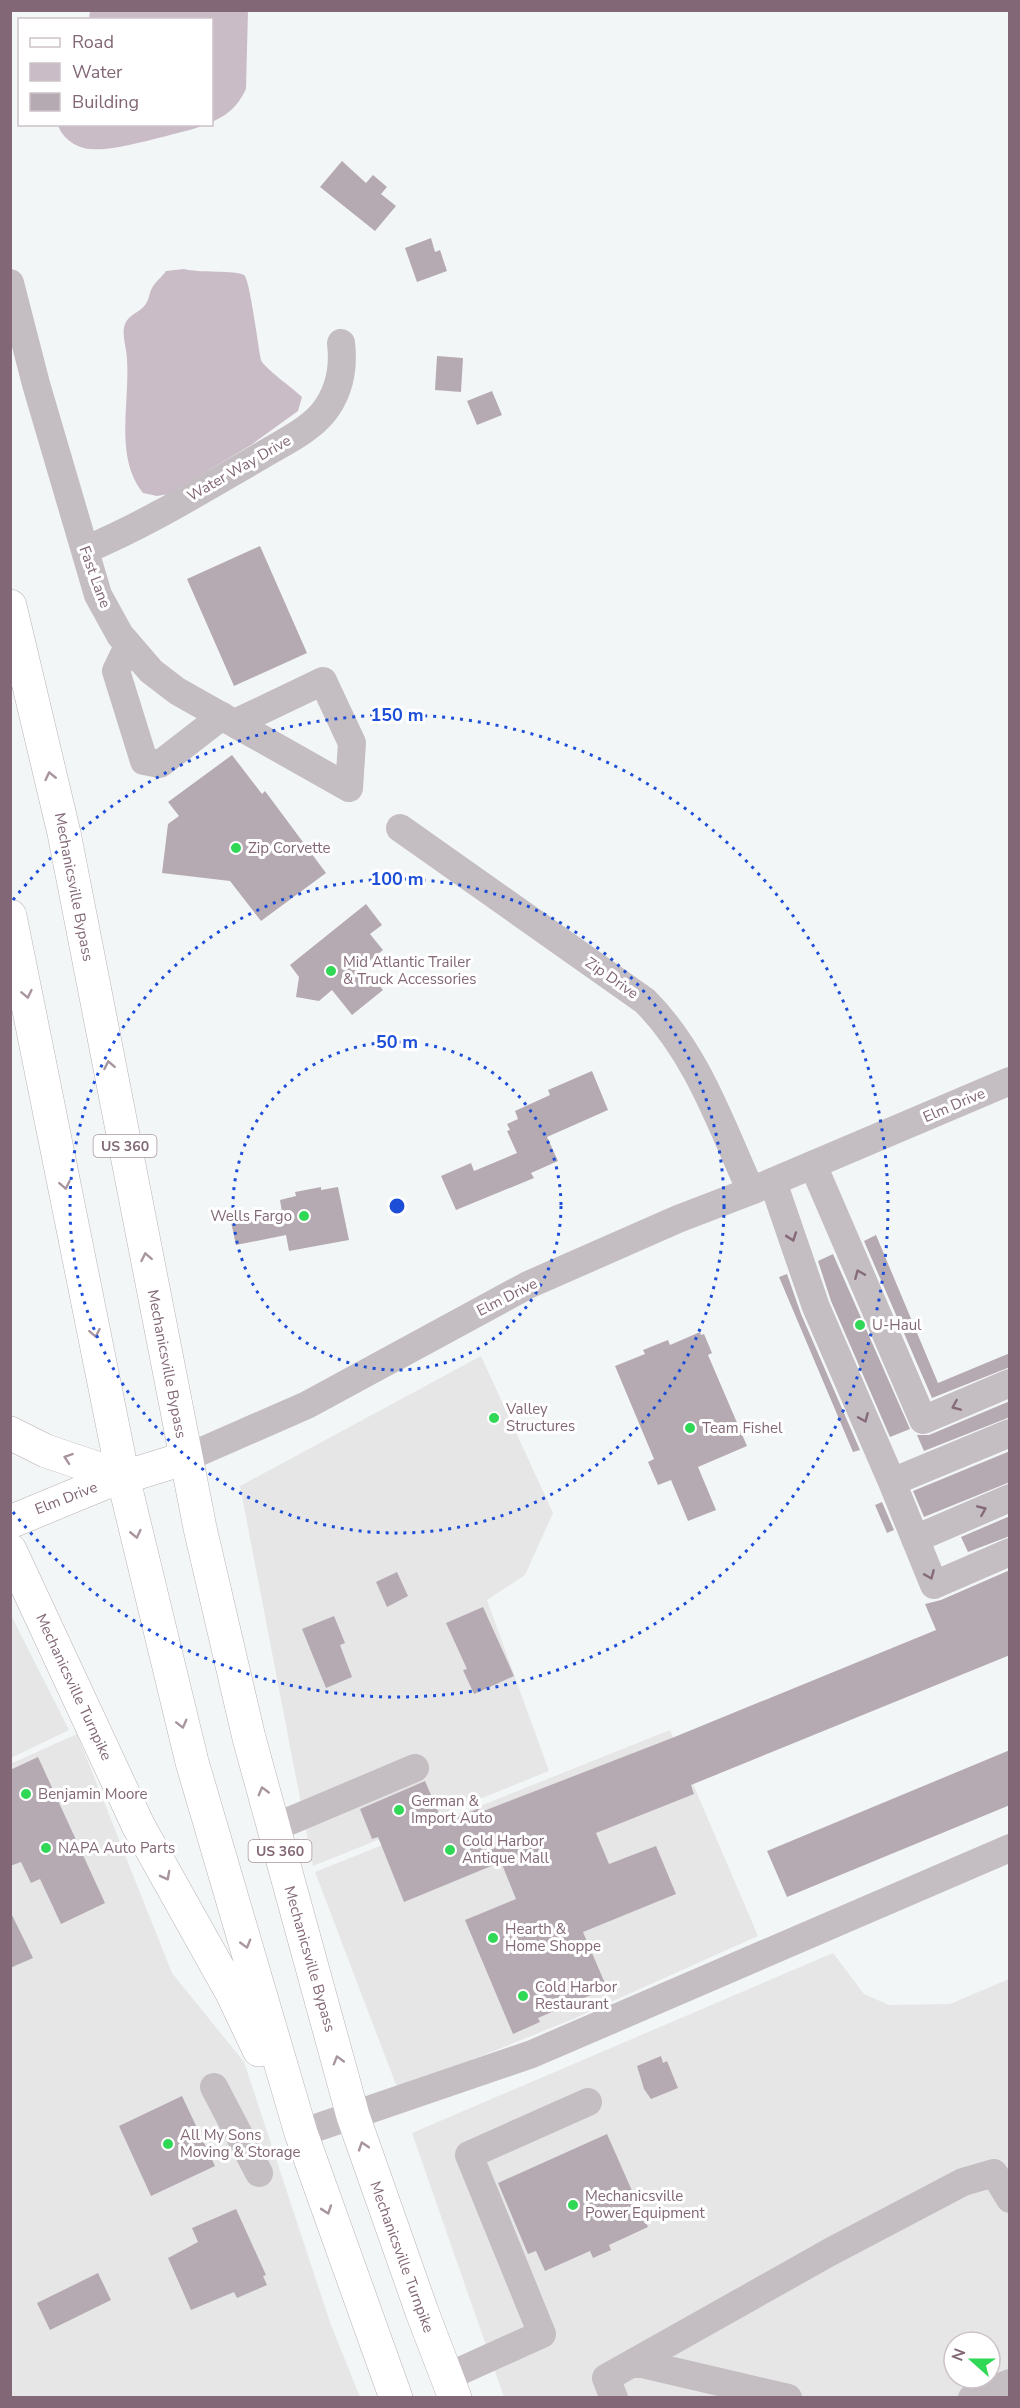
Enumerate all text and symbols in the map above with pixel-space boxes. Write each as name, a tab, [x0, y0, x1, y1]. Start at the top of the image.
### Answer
legend	[18, 18, 213, 126]
text: Road	[72, 30, 114, 54]
text: Water	[72, 60, 123, 84]
text: Building	[72, 90, 139, 114]
street label: Water Way Drive	[183, 430, 295, 506]
street label: Fast Lane	[75, 543, 115, 611]
text: 150 m	[370, 703, 424, 727]
one-way arrow	[45, 771, 58, 781]
street label: Mechanicsville Bypass	[50, 811, 98, 963]
place label: Zip Corvette	[248, 838, 330, 858]
marker: Zip Corvette	[229, 841, 243, 855]
text: 100 m	[370, 867, 424, 891]
place label: Mid Atlantic Trailer & Truck Accessories	[343, 952, 476, 989]
street label: Zip Drive	[581, 952, 643, 1004]
marker: Mid Atlantic Trailer & Truck Accessories	[324, 964, 338, 978]
one-way arrow	[19, 988, 32, 998]
text: 50 m	[376, 1030, 418, 1054]
one-way arrow	[103, 1061, 116, 1071]
street label: Elm Drive	[920, 1083, 988, 1127]
road number: US 360	[94, 1135, 156, 1157]
one-way arrow	[58, 1179, 71, 1189]
centre of rings	[387, 1196, 407, 1216]
place label: Wells Fargo	[210, 1206, 292, 1226]
marker: Wells Fargo	[297, 1209, 311, 1223]
one-way arrow	[784, 1231, 797, 1242]
one-way arrow	[140, 1252, 153, 1262]
one-way arrow	[854, 1270, 866, 1281]
street label: Elm Drive	[473, 1273, 541, 1321]
street label: Mechanicsville Bypass	[143, 1288, 191, 1440]
place label: U-Haul	[872, 1315, 922, 1335]
marker: U-Haul	[853, 1318, 867, 1332]
one-way arrow	[88, 1328, 101, 1338]
place label: Valley Structures	[505, 1399, 575, 1436]
one-way arrow	[951, 1399, 962, 1411]
marker: Valley Structures	[487, 1411, 501, 1425]
one-way arrow	[857, 1412, 869, 1423]
place label: Team Fishel	[702, 1418, 783, 1438]
marker: Team Fishel	[683, 1421, 697, 1435]
one-way arrow	[63, 1453, 74, 1466]
street label: Elm Drive	[32, 1477, 100, 1519]
one-way arrow	[975, 1505, 986, 1517]
one-way arrow	[129, 1529, 142, 1539]
one-way arrow	[923, 1569, 935, 1580]
street label: Mechanicsville Turnpike	[31, 1610, 117, 1764]
one-way arrow	[175, 1718, 188, 1728]
place label: Benjamin Moore	[38, 1784, 148, 1804]
one-way arrow	[258, 1786, 271, 1796]
marker: Benjamin Moore	[19, 1787, 33, 1801]
place label: German & Import Auto	[411, 1791, 493, 1828]
marker: German & Import Auto	[392, 1803, 406, 1817]
place label: Cold Harbor Antique Mall	[462, 1831, 549, 1868]
place label: NAPA Auto Parts	[58, 1838, 175, 1858]
road number: US 360	[248, 1840, 312, 1862]
marker: NAPA Auto Parts	[39, 1841, 53, 1855]
marker: Cold Harbor Antique Mall	[443, 1843, 457, 1857]
one-way arrow	[159, 1870, 170, 1880]
street label: Mechanicsville Bypass	[280, 1884, 340, 2034]
place label: Hearth & Home Shoppe	[505, 1919, 601, 1956]
marker: Hearth & Home Shoppe	[486, 1931, 500, 1945]
one-way arrow	[239, 1938, 251, 1949]
place label: Cold Harbor Restaurant	[535, 1977, 618, 2014]
marker: Cold Harbor Restaurant	[516, 1989, 530, 2003]
one-way arrow	[332, 2055, 345, 2065]
place label: All My Sons Moving & Storage	[180, 2125, 300, 2162]
marker: All My Sons Moving & Storage	[161, 2137, 175, 2151]
one-way arrow	[358, 2141, 370, 2152]
street label: Mechanicsville Turnpike	[365, 2178, 439, 2336]
place label: Mechanicsville Power Equipment	[585, 2186, 706, 2223]
marker: Mechanicsville Power Equipment	[566, 2198, 580, 2212]
one-way arrow	[320, 2204, 333, 2215]
north arrow	[942, 2330, 1002, 2390]
text: N	[947, 2345, 971, 2365]

